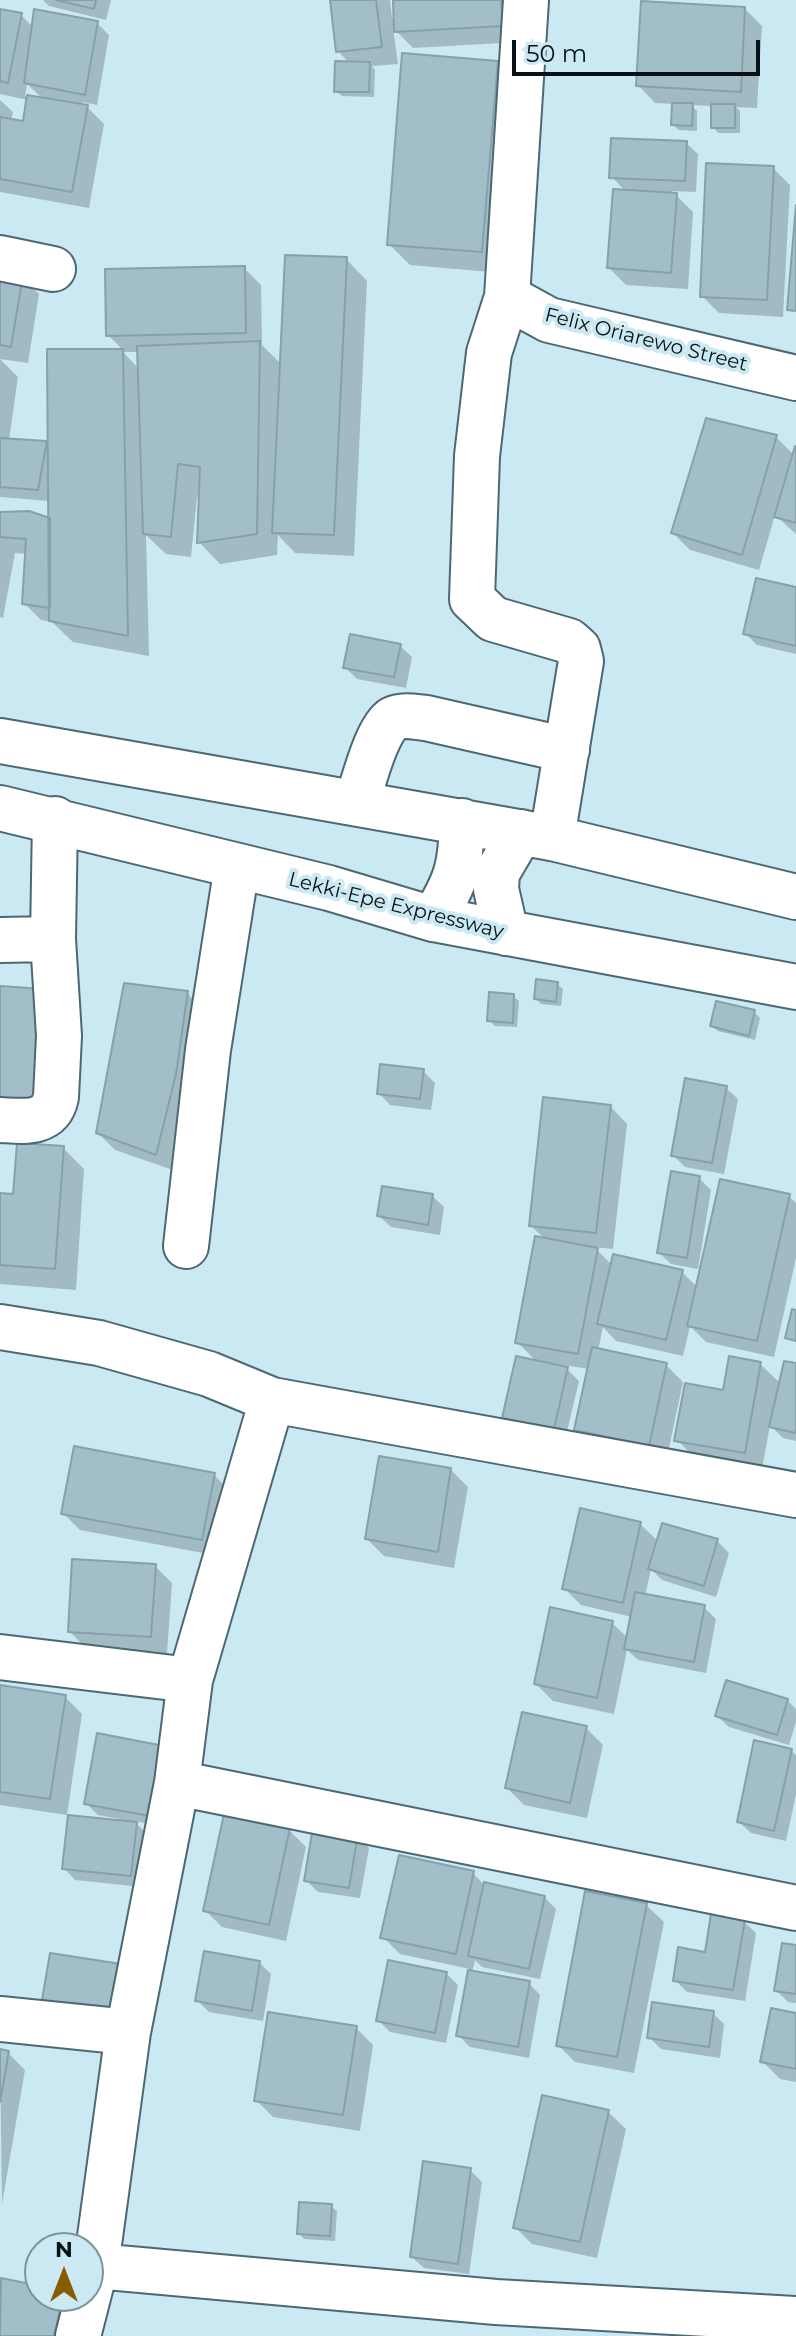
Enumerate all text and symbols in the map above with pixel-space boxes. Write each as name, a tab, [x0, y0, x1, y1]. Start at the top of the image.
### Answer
scale bar	[516, 24, 764, 74]
text: 50 m	[526, 39, 587, 68]
street label: Felix Oriarewo Street	[542, 303, 750, 377]
street label: Lekki-Epe Expressway	[286, 868, 506, 944]
north arrow	[24, 2232, 104, 2312]
text: N	[55, 2236, 73, 2263]

